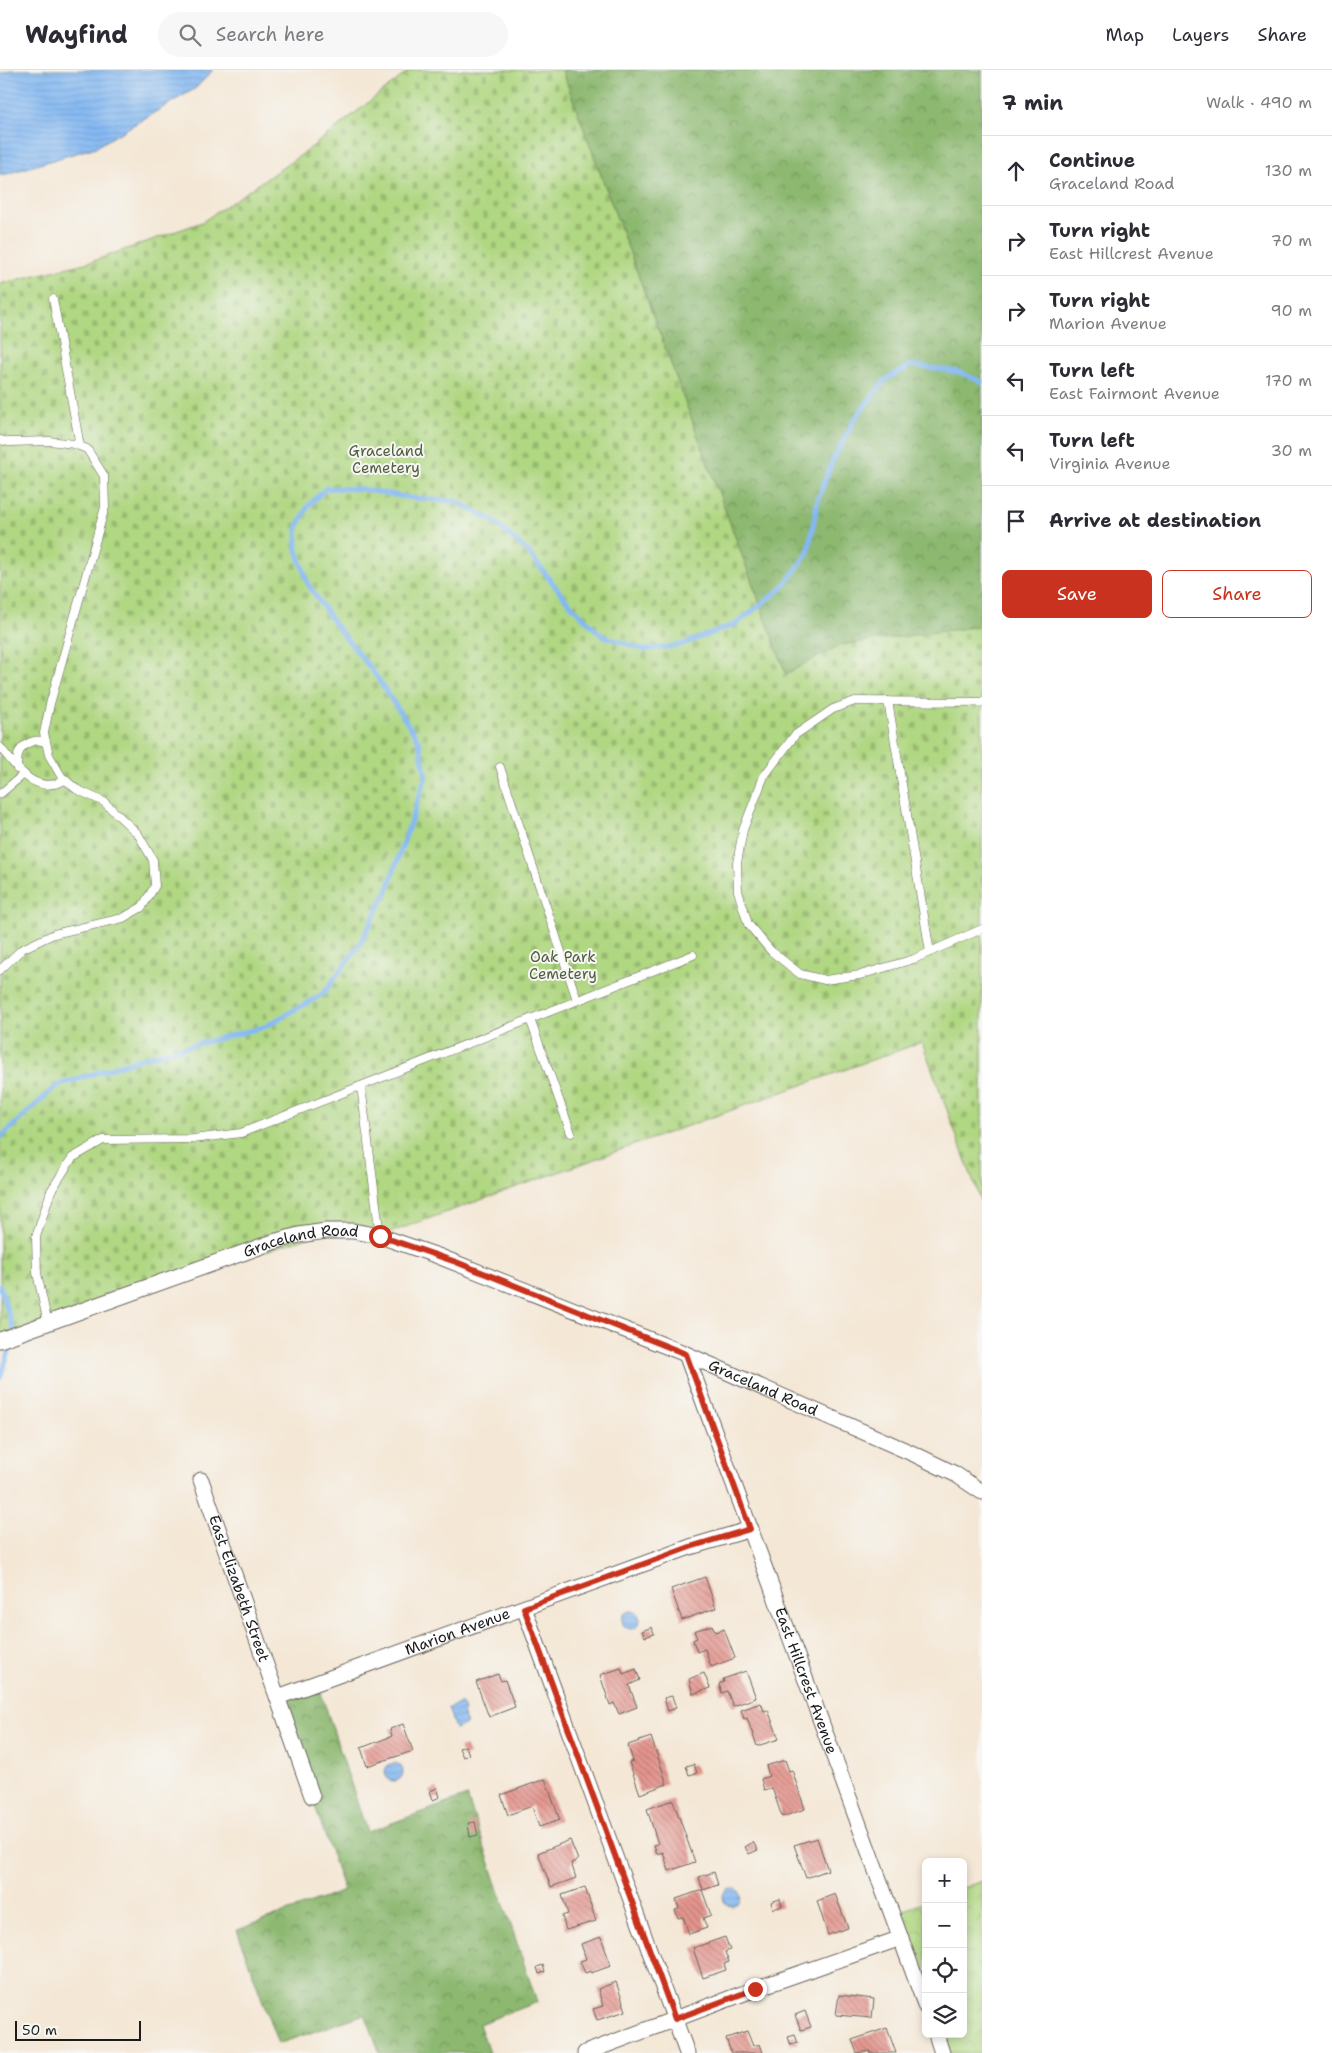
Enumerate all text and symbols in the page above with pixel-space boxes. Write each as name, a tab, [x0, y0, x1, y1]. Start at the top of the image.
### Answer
search box	[158, 12, 508, 57]
text: Wayfind	[25, 19, 128, 51]
icon: search	[176, 21, 204, 49]
text: Search here	[216, 22, 324, 47]
text: Map	[1106, 23, 1144, 47]
text: Layers	[1172, 23, 1229, 47]
text: Share	[1257, 23, 1307, 47]
text: 7 min	[1002, 89, 1063, 117]
text: Walk · 490 m	[1206, 92, 1312, 113]
text: Continue	[1049, 148, 1135, 173]
icon: ahead	[1002, 157, 1030, 185]
text: 130 m	[1265, 160, 1312, 181]
text: Graceland Road	[1049, 173, 1174, 194]
text: Turn right	[1049, 218, 1150, 243]
icon: right	[1002, 227, 1030, 255]
text: 70 m	[1271, 230, 1312, 251]
text: East Hillcrest Avenue	[1049, 243, 1214, 264]
text: Turn right	[1049, 288, 1150, 313]
icon: right	[1002, 297, 1030, 325]
text: 90 m	[1271, 300, 1312, 321]
text: Marion Avenue	[1049, 313, 1167, 334]
text: Turn left	[1049, 358, 1135, 383]
icon: left	[1002, 367, 1030, 395]
text: 170 m	[1265, 370, 1312, 391]
text: East Fairmont Avenue	[1049, 383, 1220, 404]
text: Turn left	[1049, 428, 1135, 453]
icon: left	[1002, 437, 1030, 465]
text: 30 m	[1271, 440, 1312, 461]
park label: Graceland Cemetery	[349, 441, 424, 478]
text: Virginia Avenue	[1049, 453, 1171, 474]
icon: arrive	[1002, 507, 1030, 535]
text: Arrive at destination	[1049, 508, 1261, 533]
button: Save	[1002, 570, 1152, 618]
button: Share	[1162, 570, 1312, 618]
park label: Oak Park Cemetery	[529, 947, 597, 984]
street label: Graceland Road	[241, 1220, 361, 1262]
route start	[369, 1225, 392, 1248]
street label: Graceland Road	[705, 1355, 821, 1421]
street label: East Elizabeth Street	[204, 1512, 274, 1665]
street label: Marion Avenue	[402, 1603, 513, 1660]
street label: East Hillcrest Avenue	[770, 1605, 842, 1757]
map controls	[922, 1858, 967, 2038]
button: +	[922, 1858, 967, 1903]
button: −	[922, 1903, 967, 1948]
button: locate	[922, 1948, 967, 1993]
route end	[744, 1978, 767, 2001]
button: layers	[922, 1993, 967, 2038]
scale bar	[15, 2018, 141, 2041]
text: 50 m	[22, 2021, 57, 2039]

